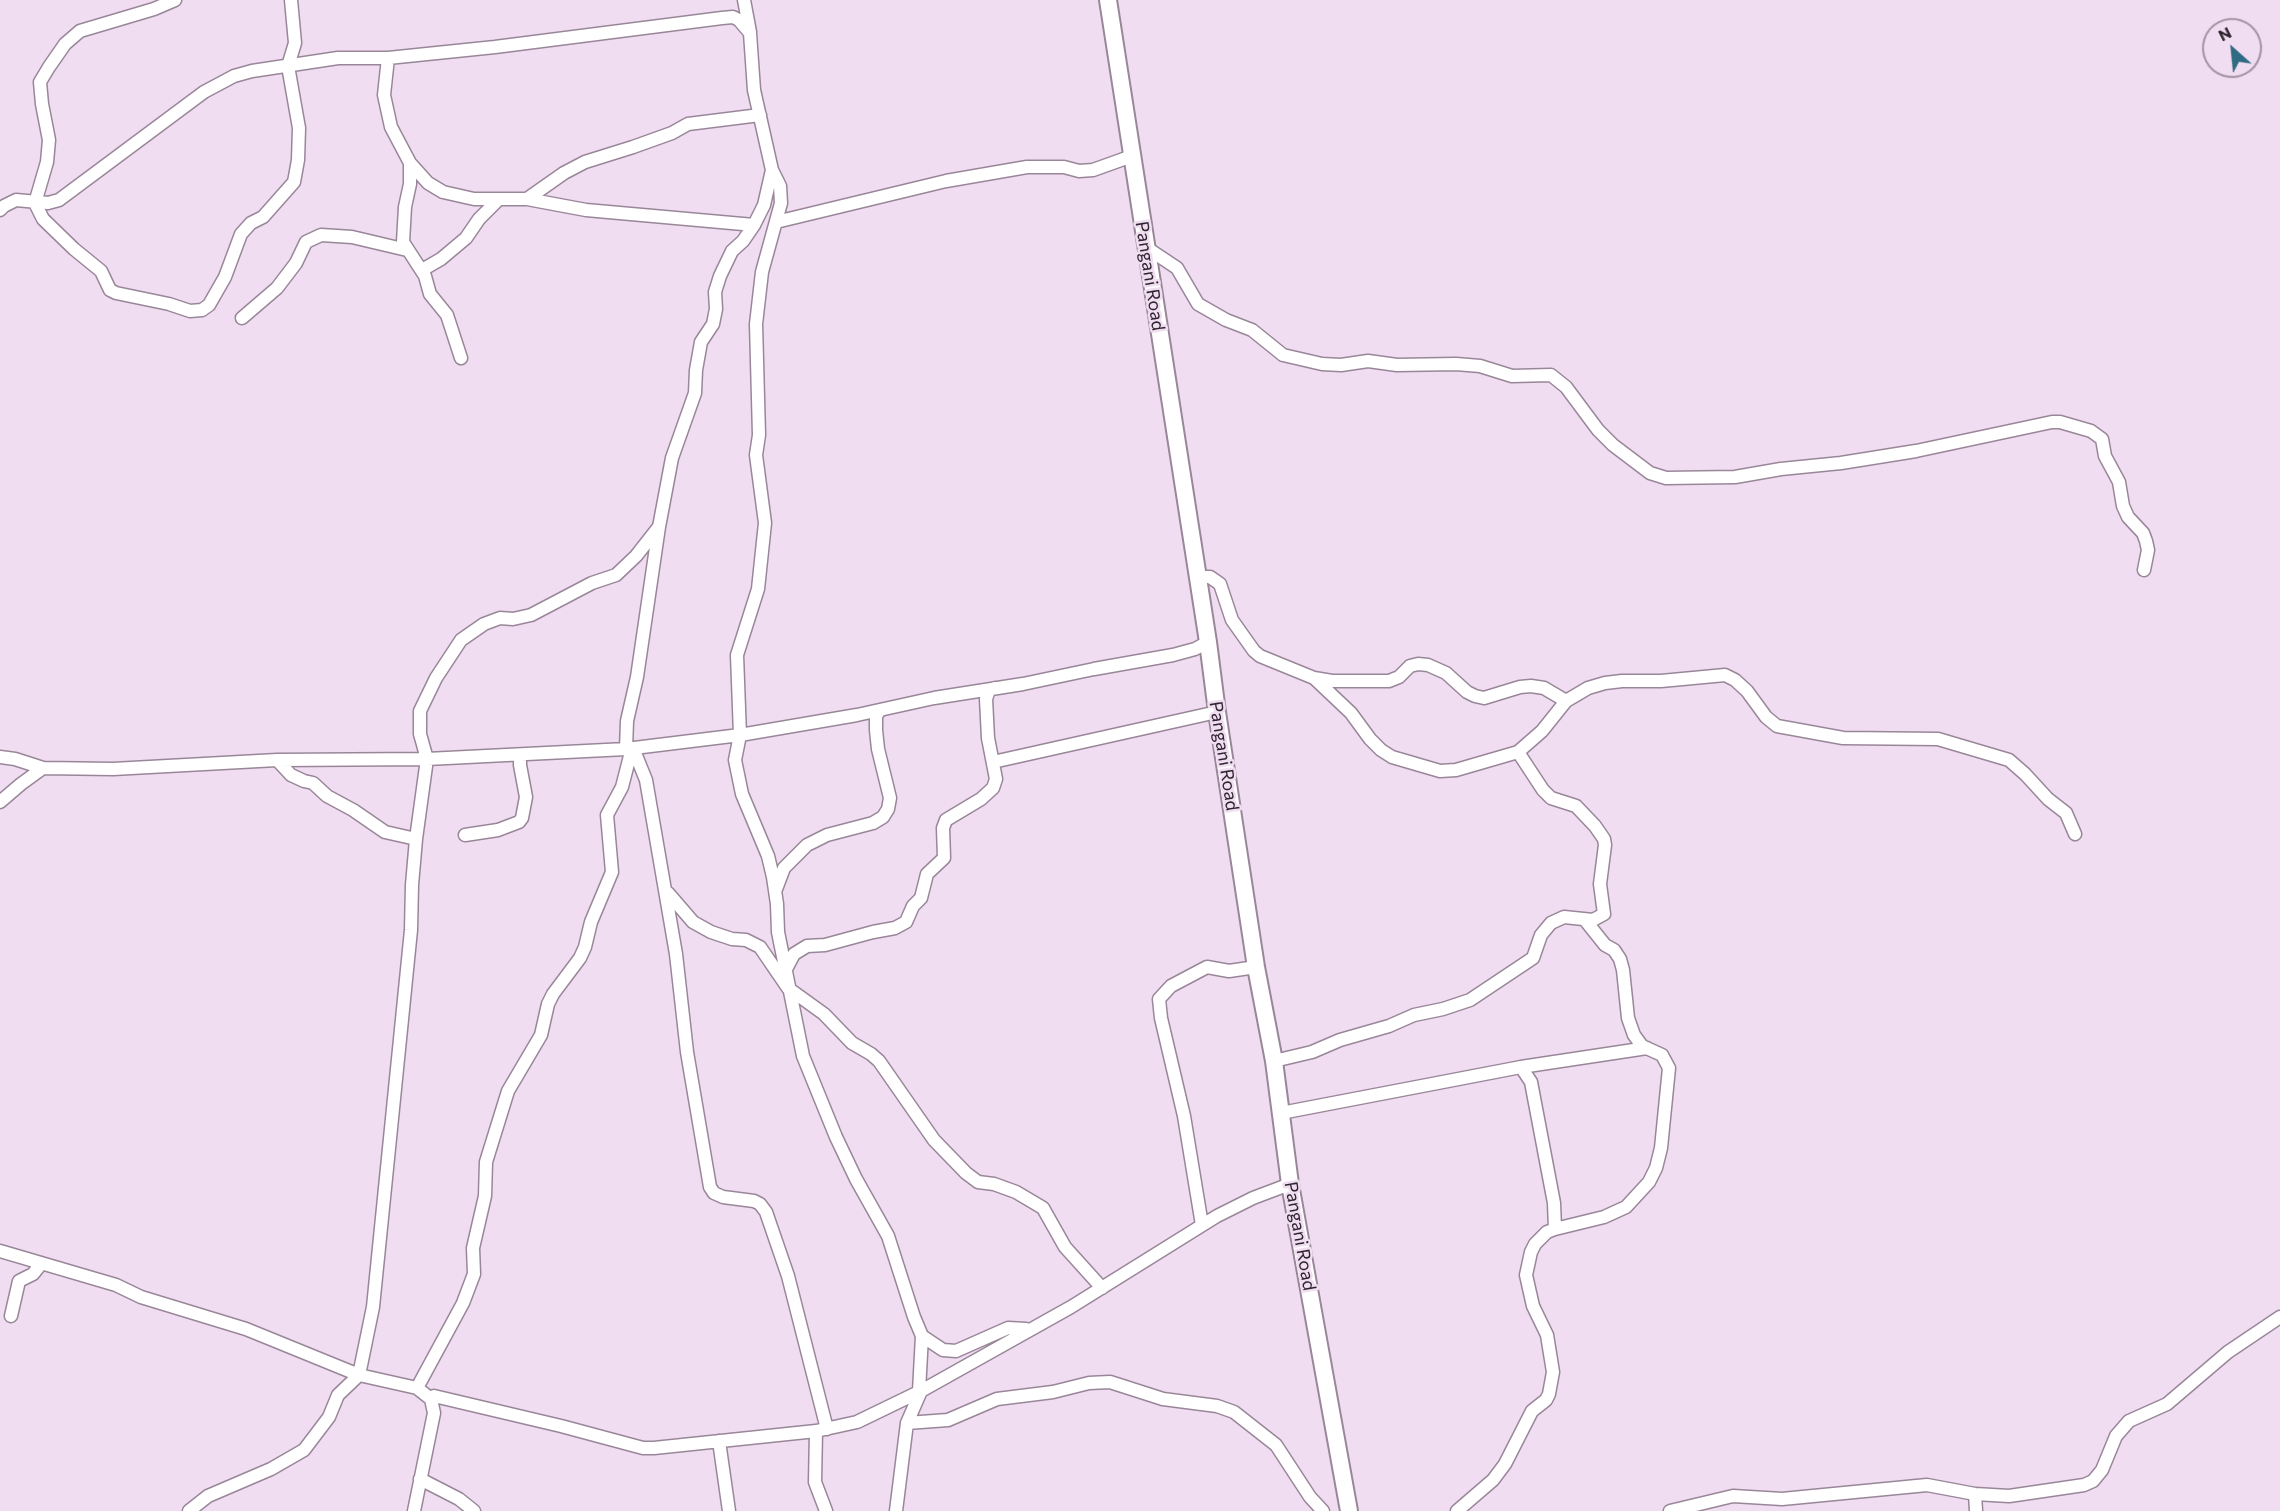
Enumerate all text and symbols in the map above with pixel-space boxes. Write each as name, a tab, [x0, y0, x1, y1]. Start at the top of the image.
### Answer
north arrow	[2202, 18, 2262, 78]
text: N	[2215, 22, 2234, 44]
street label: Pangani Road	[1131, 220, 1169, 332]
street label: Pangani Road	[1205, 700, 1243, 812]
street label: Pangani Road	[1280, 1180, 1320, 1292]

